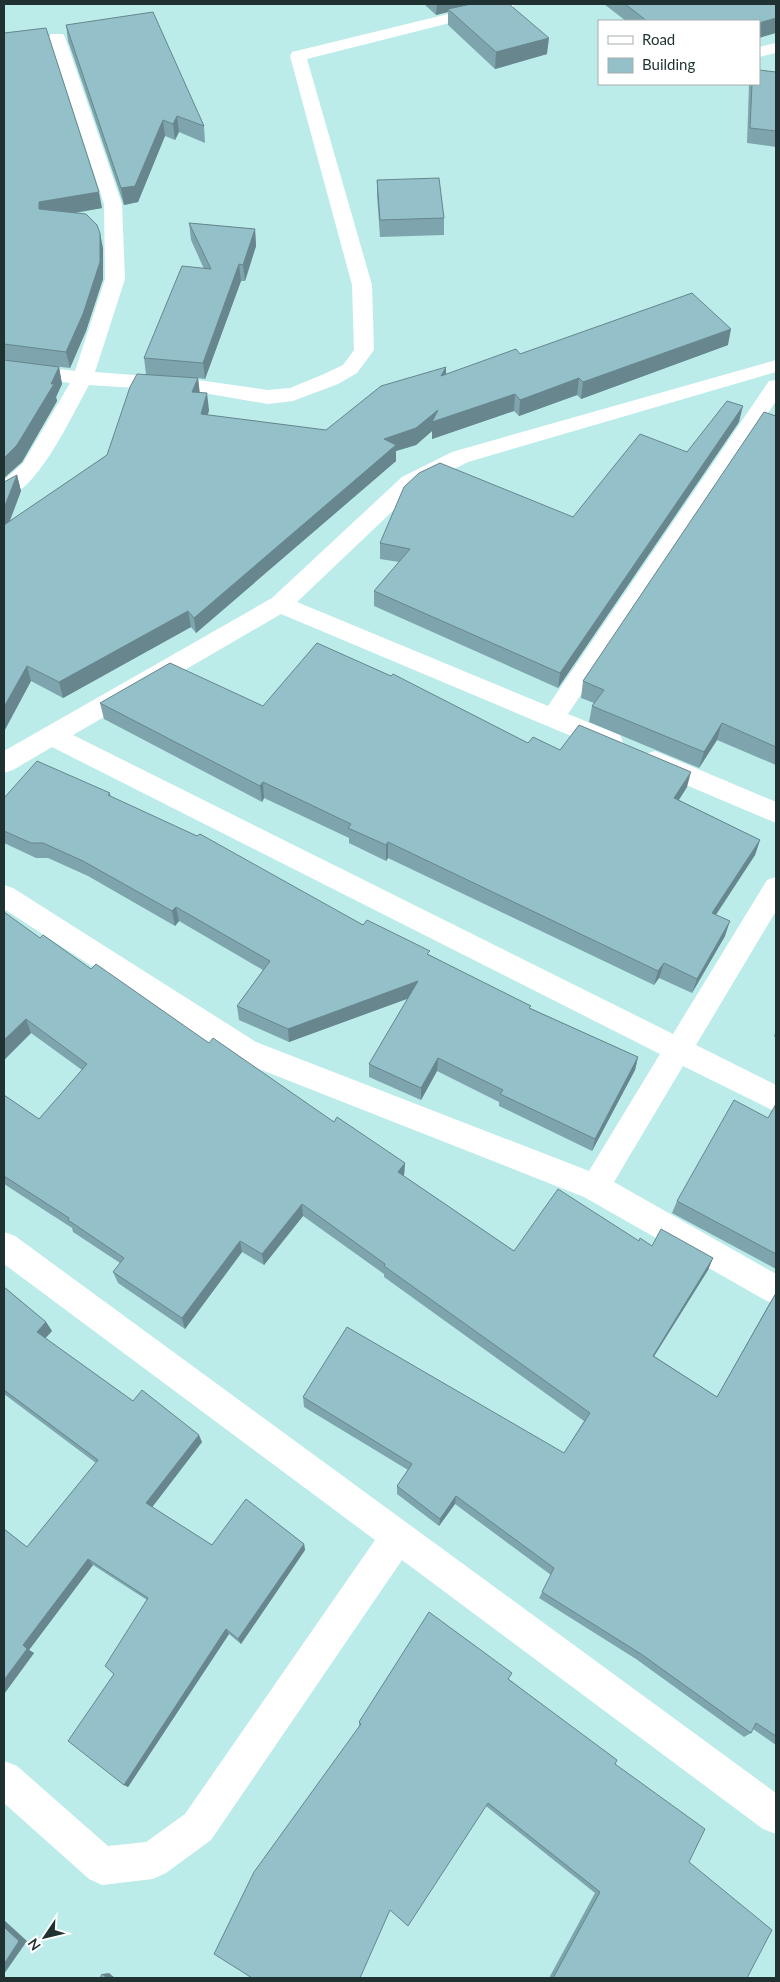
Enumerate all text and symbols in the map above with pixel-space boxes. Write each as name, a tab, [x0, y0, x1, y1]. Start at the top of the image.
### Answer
legend	[598, 20, 760, 85]
text: Road	[642, 30, 675, 48]
text: Building	[642, 55, 695, 73]
north arrow	[20, 1912, 70, 1962]
text: N	[24, 1935, 44, 1954]

